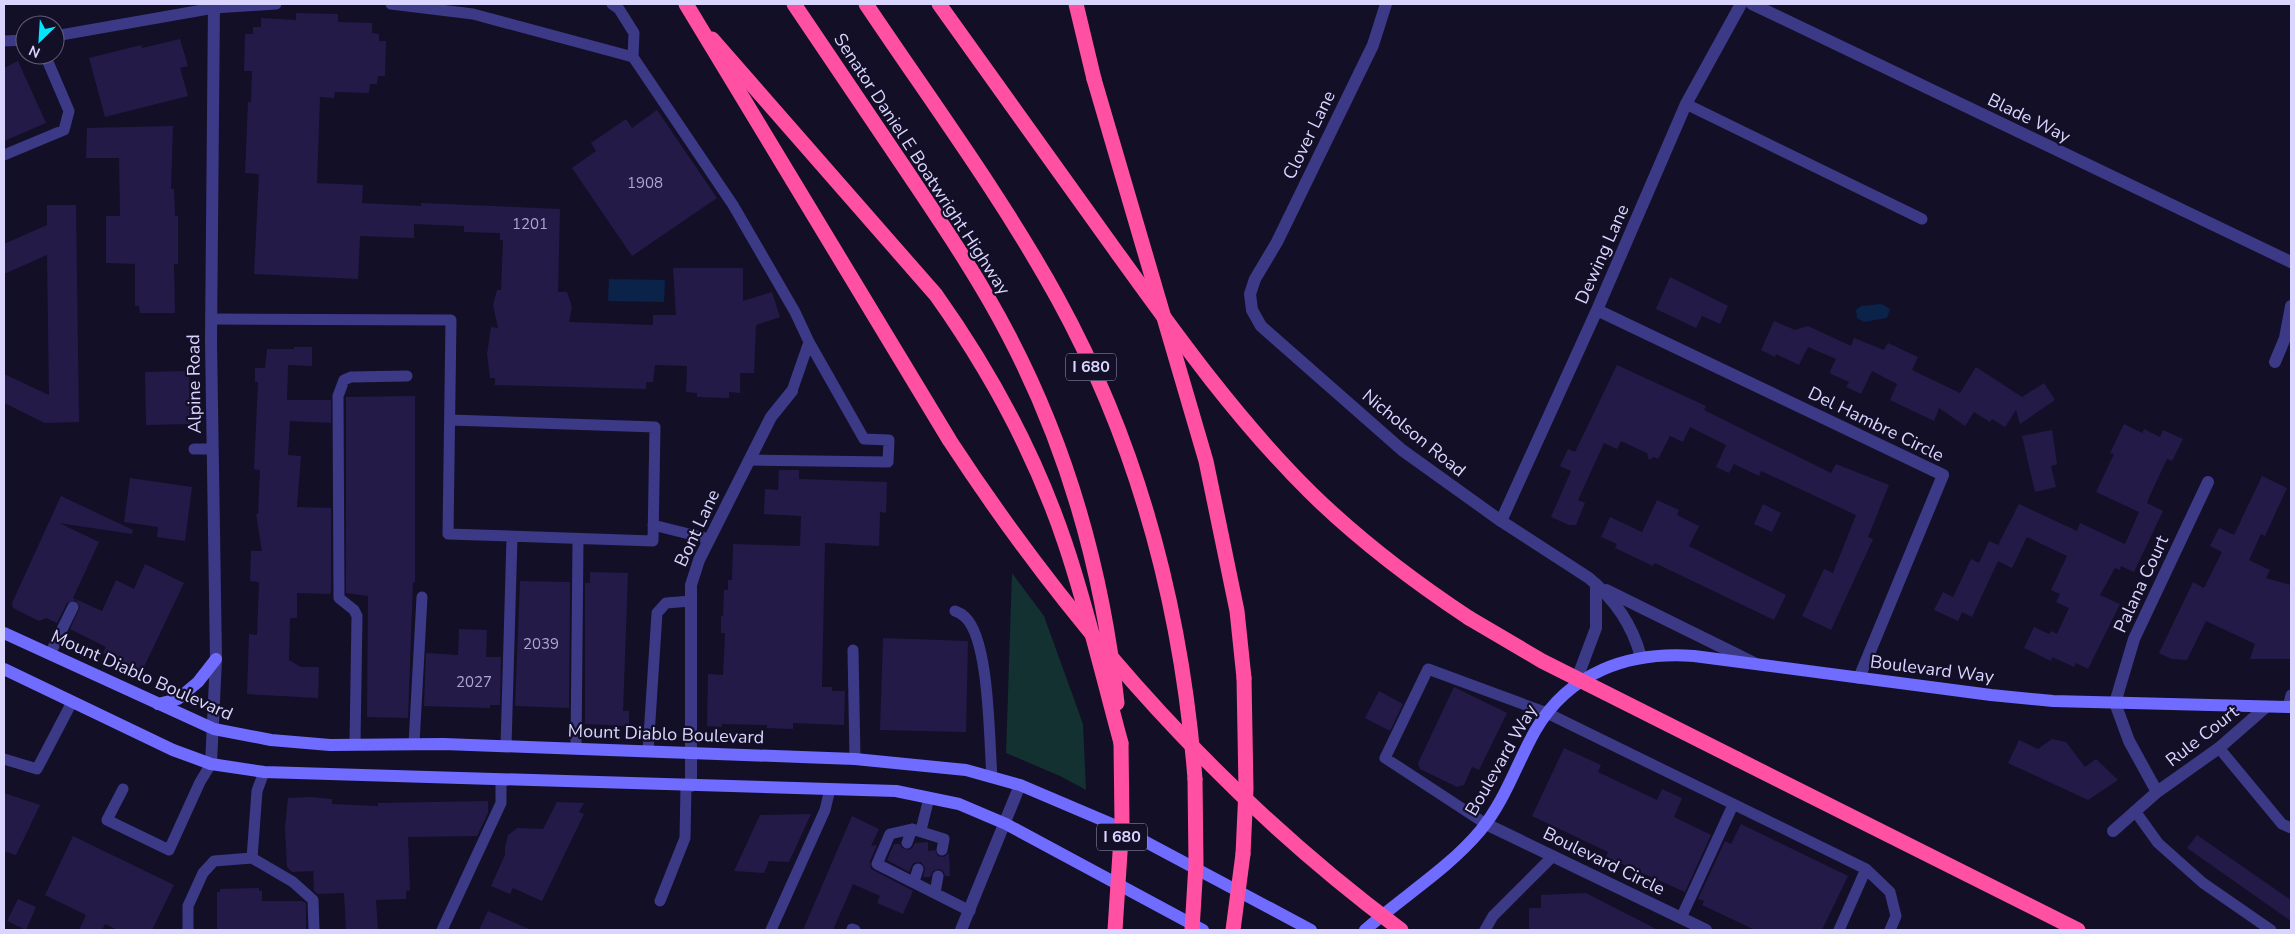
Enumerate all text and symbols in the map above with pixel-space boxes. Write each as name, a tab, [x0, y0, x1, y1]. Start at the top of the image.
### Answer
north arrow	[15, 15, 65, 65]
street label: Senator Daniel E Boatwright Highway	[828, 29, 1016, 300]
text: N	[26, 41, 43, 62]
street label: Clover Lane	[1277, 87, 1341, 183]
street label: Blade Way	[1984, 88, 2075, 149]
house number: 1908	[627, 173, 663, 193]
street label: Dewing Lane	[1569, 200, 1635, 308]
house number: 1201	[512, 214, 548, 234]
street label: Alpine Road	[181, 334, 207, 434]
road number: I 680	[1066, 354, 1116, 381]
street label: Del Hambre Circle	[1804, 381, 1948, 467]
street label: Nicholson Road	[1357, 384, 1471, 482]
street label: Bont Lane	[669, 486, 725, 570]
street label: Palana Court	[2108, 531, 2174, 636]
street label: Mount Diablo Boulevard	[47, 624, 237, 726]
house number: 2039	[523, 634, 559, 654]
street label: Boulevard Way	[1869, 650, 1996, 689]
house number: 2027	[456, 672, 492, 692]
street label: Boulevard Way	[1459, 699, 1543, 820]
street label: Rule Court	[2161, 700, 2244, 772]
street label: Mount Diablo Boulevard	[567, 719, 765, 749]
street label: Boulevard Circle	[1539, 821, 1669, 901]
road number: I 680	[1097, 824, 1147, 850]

